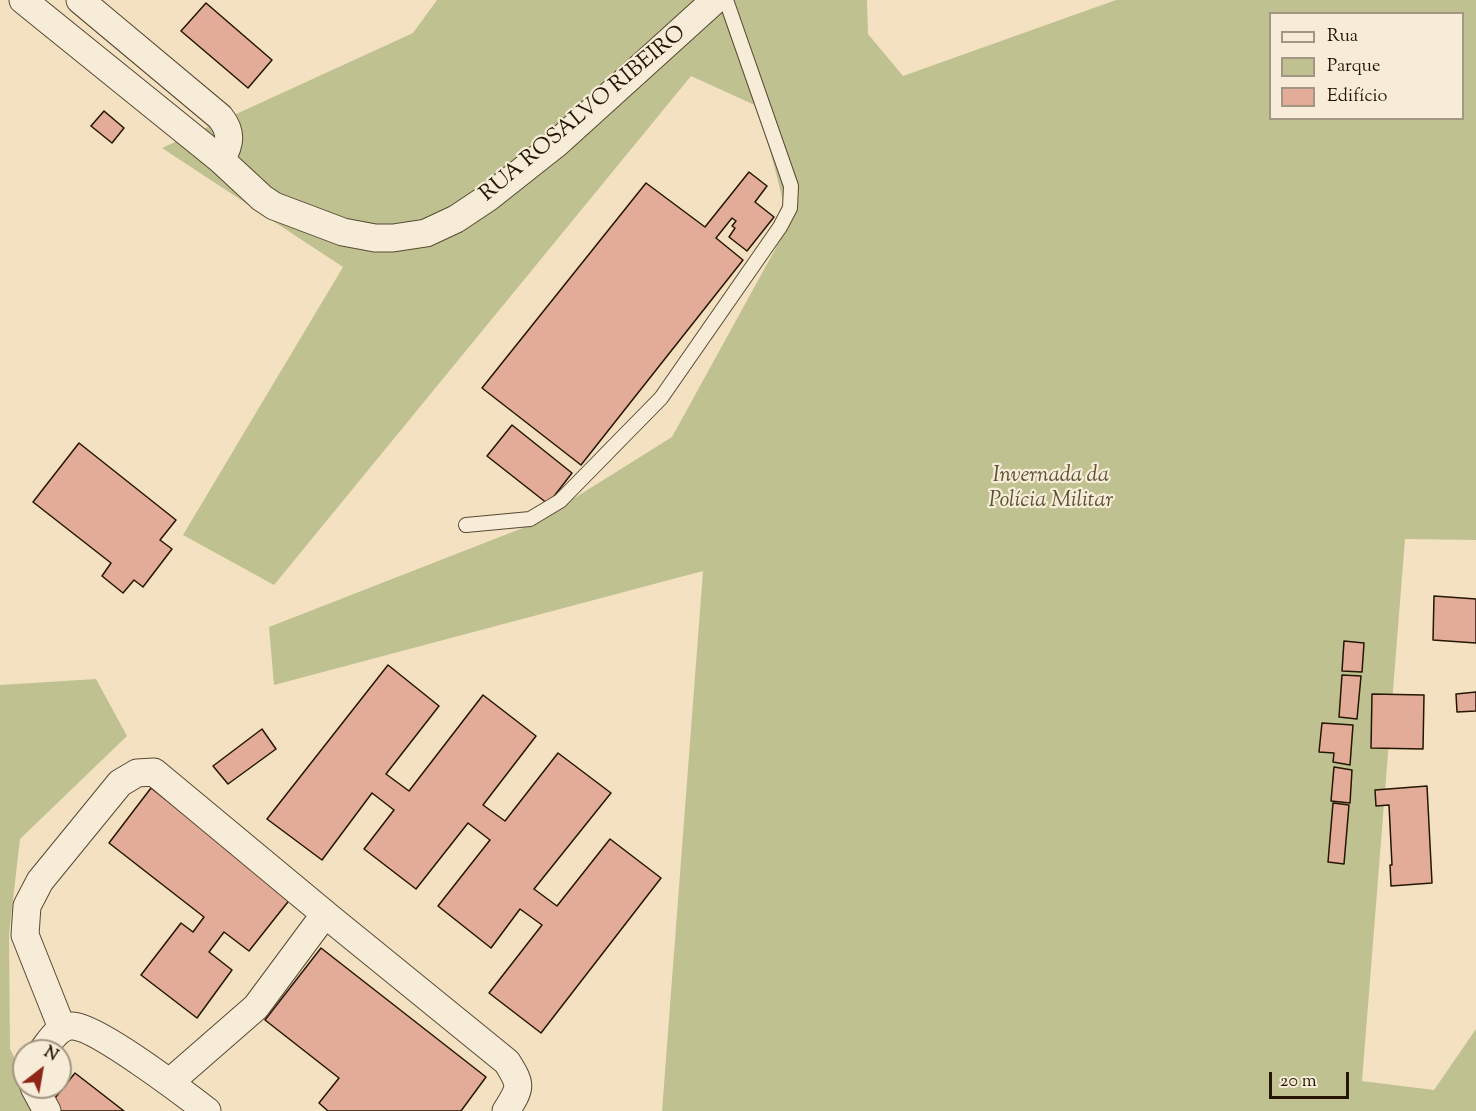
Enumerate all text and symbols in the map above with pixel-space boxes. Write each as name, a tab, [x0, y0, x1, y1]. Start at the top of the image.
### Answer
legend	[1269, 12, 1464, 120]
street label: RUA ROSALVO RIBEIRO	[476, 21, 692, 209]
text: Rua	[1327, 24, 1358, 50]
text: Parque	[1327, 54, 1380, 80]
text: Edifício	[1327, 84, 1387, 110]
park label: Invernada da Polícia Militar	[989, 464, 1113, 516]
north arrow	[12, 1039, 72, 1099]
text: N	[39, 1042, 62, 1068]
scale bar	[1272, 1060, 1352, 1098]
text: 20 m	[1280, 1069, 1317, 1095]

